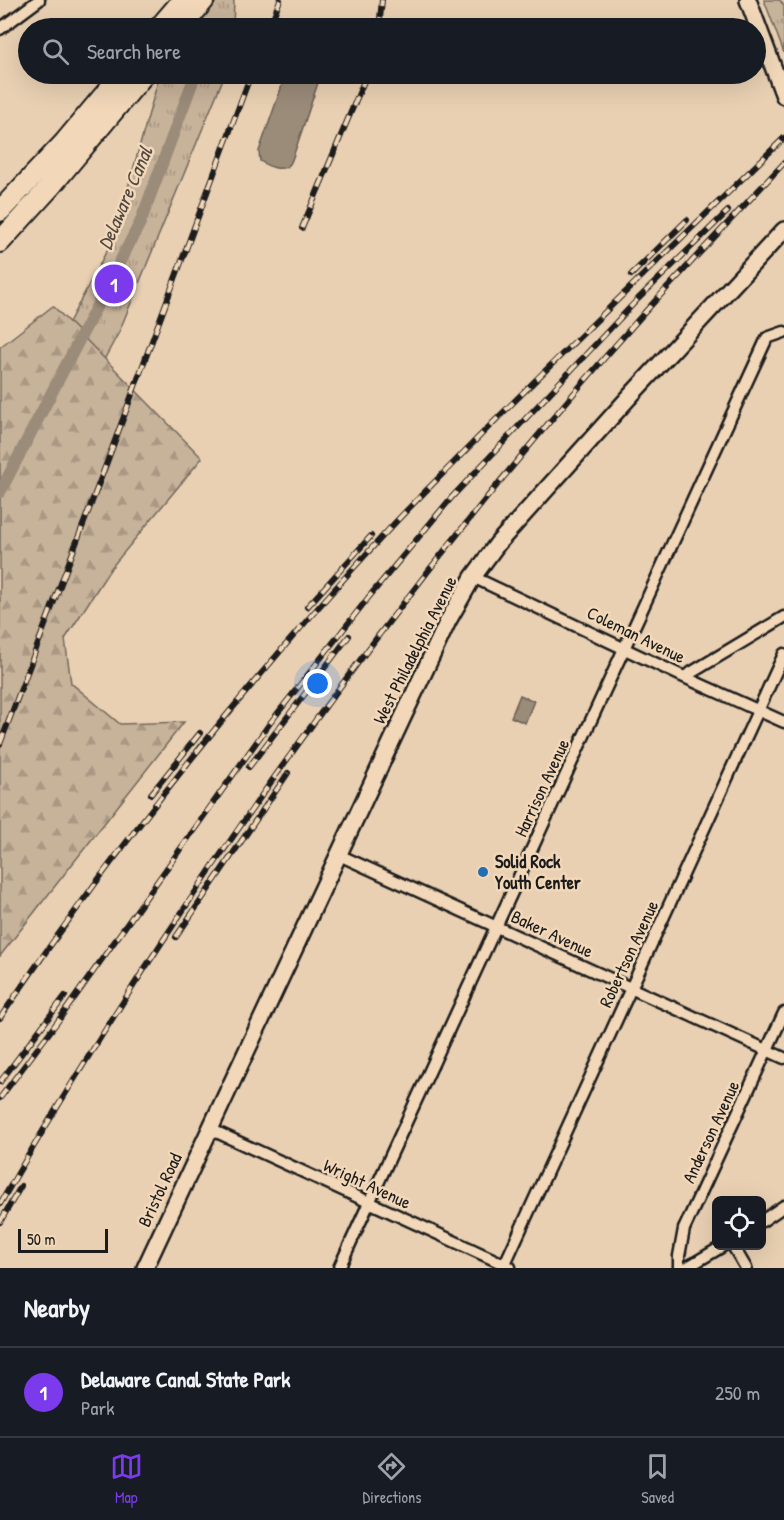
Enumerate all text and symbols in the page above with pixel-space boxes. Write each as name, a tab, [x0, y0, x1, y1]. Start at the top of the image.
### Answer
search box	[18, 18, 766, 84]
icon: search	[39, 35, 72, 68]
text: Search here	[87, 36, 181, 66]
water label: Delaware Canal	[91, 141, 159, 253]
pin: 1	[94, 262, 134, 306]
street label: West Philadelphia Avenue	[366, 572, 463, 728]
street label: Coleman Avenue	[583, 600, 689, 669]
your location	[303, 669, 332, 698]
street label: Harrison Avenue	[508, 735, 575, 841]
place label: Solid Rock Youth Center	[495, 849, 581, 895]
marker: Solid Rock Youth Center	[476, 865, 490, 879]
street label: Robertson Avenue	[593, 896, 664, 1011]
street label: Baker Avenue	[507, 904, 597, 963]
street label: Anderson Avenue	[676, 1077, 745, 1187]
street label: Bristol Road	[132, 1149, 188, 1231]
street label: Wright Avenue	[320, 1152, 415, 1215]
map controls	[712, 1196, 766, 1250]
button: locate	[712, 1196, 766, 1250]
scale bar	[18, 1226, 108, 1254]
text: 50 m	[27, 1228, 56, 1250]
text: Nearby	[24, 1290, 90, 1325]
text: Delaware Canal State Park	[81, 1364, 290, 1394]
text: 1	[40, 1379, 47, 1406]
text: 250 m	[715, 1379, 760, 1406]
text: Park	[81, 1394, 114, 1421]
tab: Map	[110, 1450, 143, 1508]
tab: Directions	[363, 1450, 421, 1508]
tab: Saved	[641, 1450, 674, 1508]

